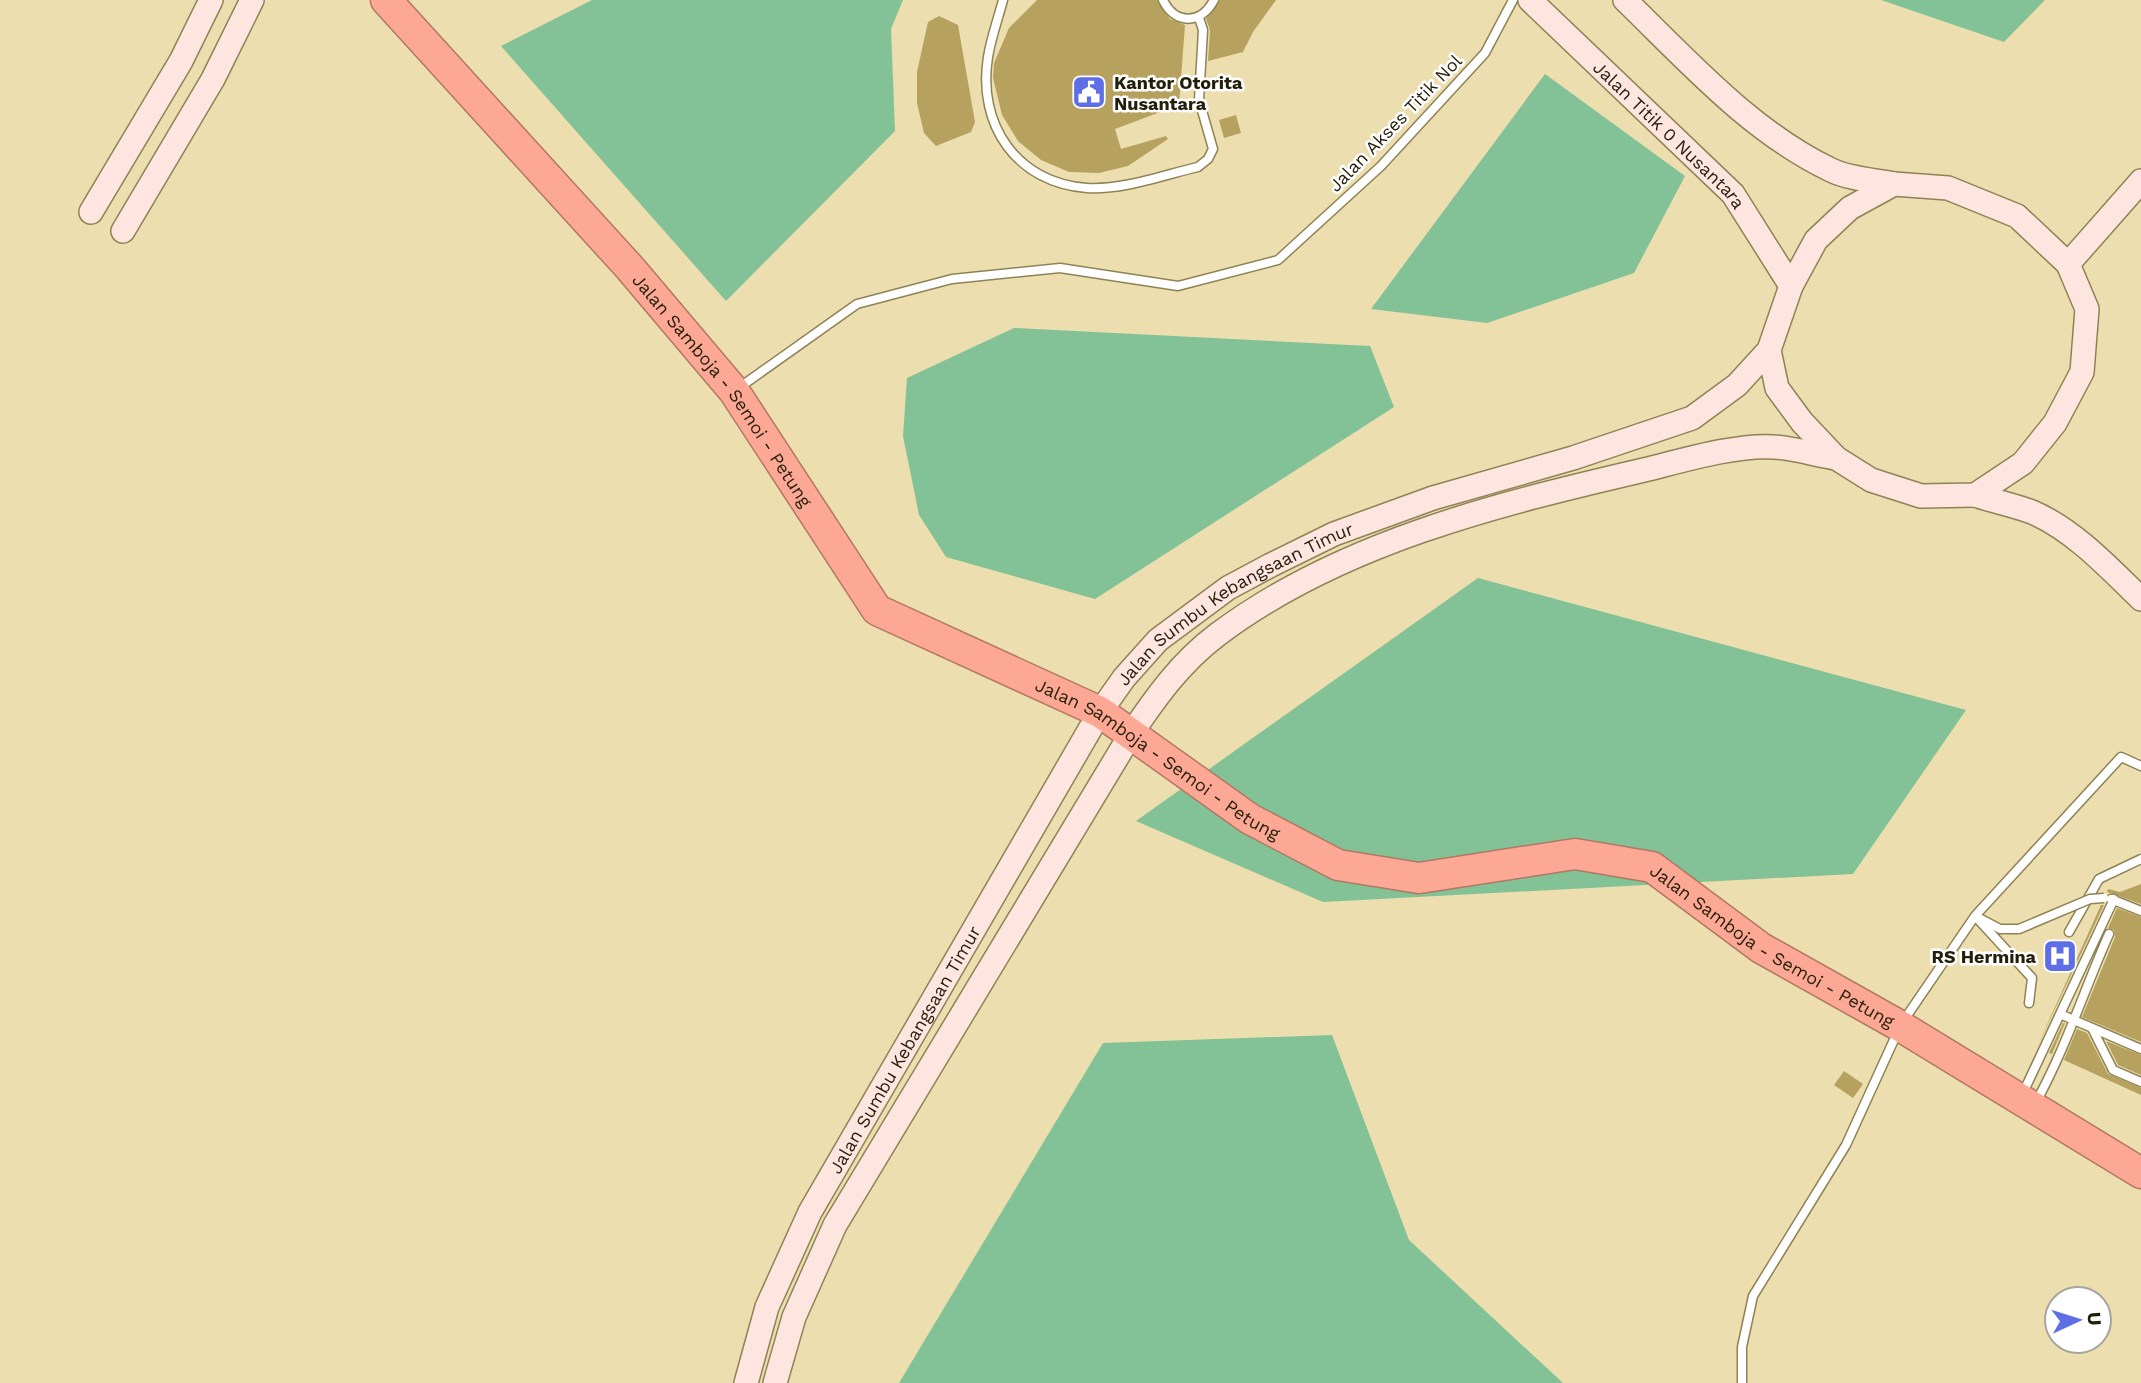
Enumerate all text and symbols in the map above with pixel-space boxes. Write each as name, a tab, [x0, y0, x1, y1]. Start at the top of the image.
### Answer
street label: Jalan Akses Titik Nol	[1324, 50, 1466, 196]
street label: Jalan Titik 0 Nusantara	[1589, 56, 1750, 212]
place label: Kantor Otorita Nusantara	[1114, 72, 1243, 114]
public building icon: Kantor Otorita Nusantara	[1070, 73, 1108, 111]
street label: Jalan Samboja - Semoi - Petung	[629, 269, 817, 511]
street label: Jalan Sumbu Kebangsaan Timur	[1112, 517, 1356, 689]
street label: Jalan Samboja - Semoi - Petung	[1032, 674, 1284, 844]
street label: Jalan Samboja - Semoi - Petung	[1647, 859, 1899, 1032]
street label: Jalan Sumbu Kebangsaan Timur	[824, 922, 984, 1177]
hospital icon: RS Hermina	[2041, 937, 2079, 975]
place label: RS Hermina	[1932, 946, 2037, 967]
north arrow	[2043, 1285, 2113, 1355]
text: U	[2083, 1311, 2106, 1326]

